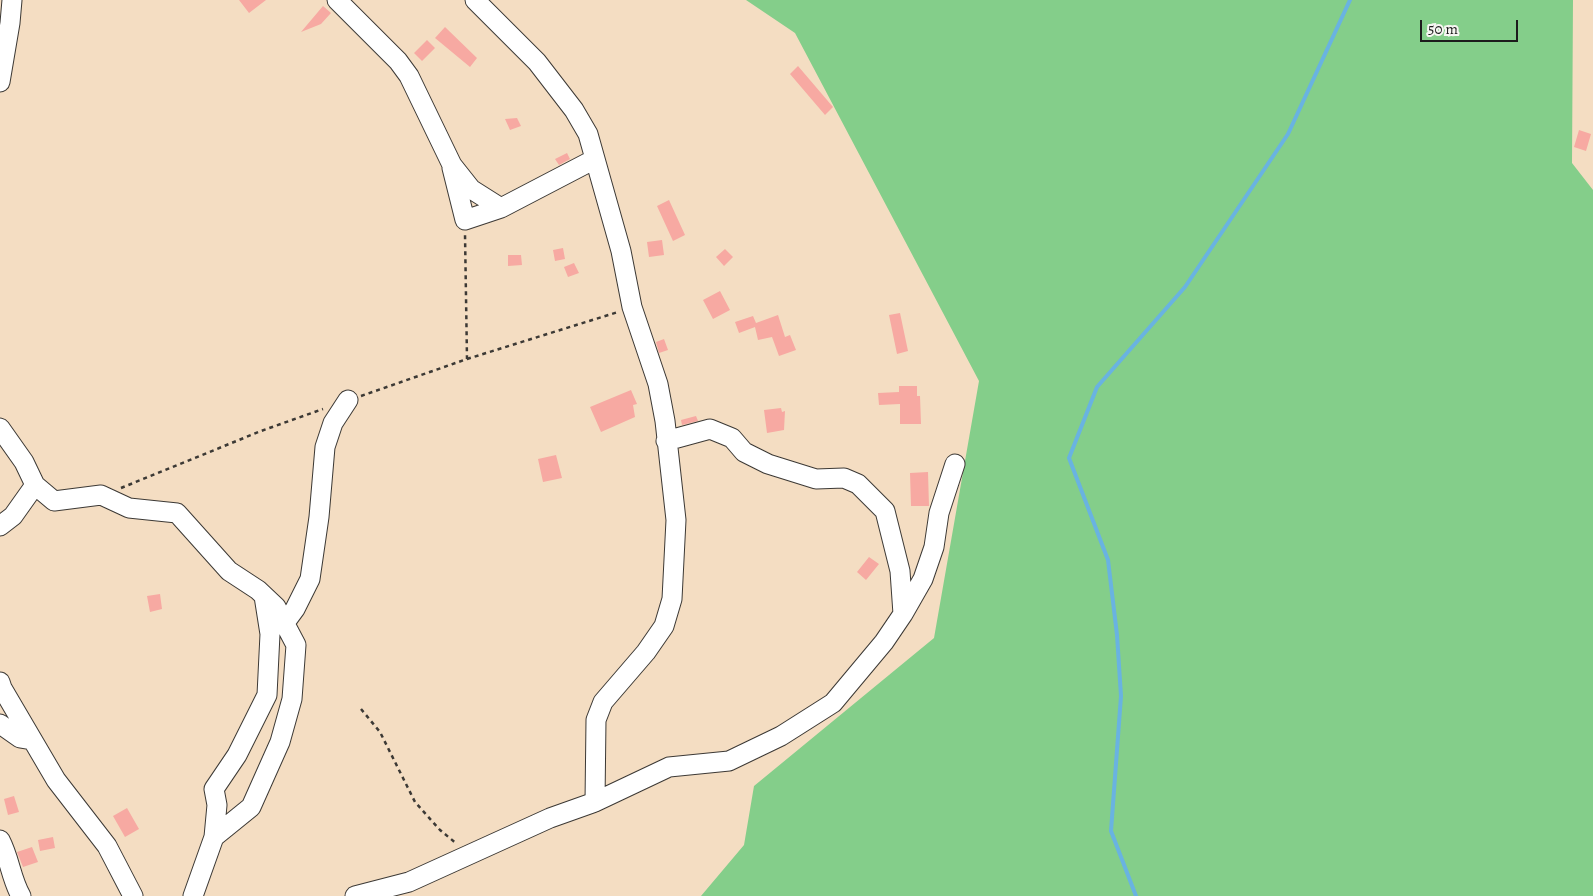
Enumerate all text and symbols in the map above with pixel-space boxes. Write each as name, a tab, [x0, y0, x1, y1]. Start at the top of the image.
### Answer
scale bar	[1423, 10, 1520, 42]
text: 50 m	[1428, 19, 1458, 39]

